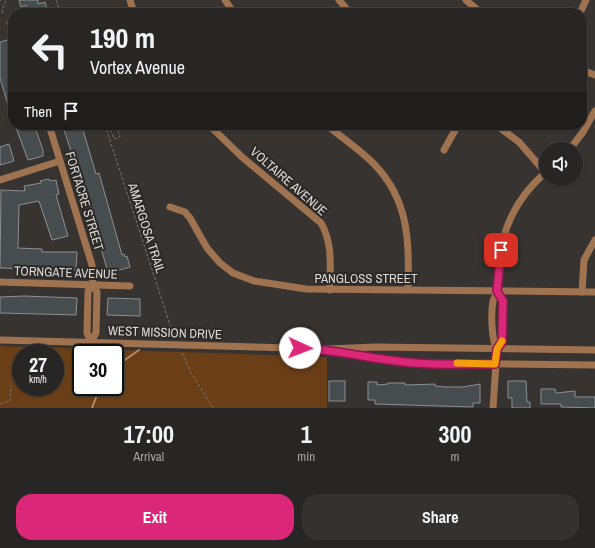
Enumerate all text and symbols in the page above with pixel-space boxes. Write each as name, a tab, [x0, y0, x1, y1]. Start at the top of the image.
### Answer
text: 190 m	[90, 19, 155, 57]
icon: left	[24, 24, 76, 76]
text: Vortex Avenue	[90, 55, 185, 80]
icon: arrive	[60, 100, 82, 122]
text: Then	[24, 101, 52, 122]
map controls	[539, 142, 583, 186]
button: sound	[539, 142, 583, 186]
street label: VOLTAIRE AVENUE	[247, 143, 331, 219]
street label: FORTACRE STREET	[61, 150, 108, 253]
street label: AMARGOSA TRAIL	[124, 180, 169, 276]
pin	[484, 233, 518, 267]
icon: arrive	[490, 239, 512, 261]
street label: TORNGATE AVENUE	[14, 262, 118, 283]
street label: PANGLOSS STREET	[315, 270, 418, 287]
street label: WEST MISSION DRIVE	[108, 322, 222, 343]
position arrow	[279, 327, 321, 369]
speed limit sign: 30	[72, 344, 124, 396]
text: 27	[29, 351, 47, 378]
text: km/h	[29, 373, 47, 386]
text: 17:00	[124, 418, 174, 450]
text: 1	[301, 418, 312, 450]
text: 300	[439, 418, 471, 450]
text: Arrival	[133, 448, 164, 465]
text: min	[297, 448, 315, 465]
text: m	[451, 448, 459, 465]
button: Exit	[16, 494, 294, 540]
button: Share	[302, 494, 579, 540]

